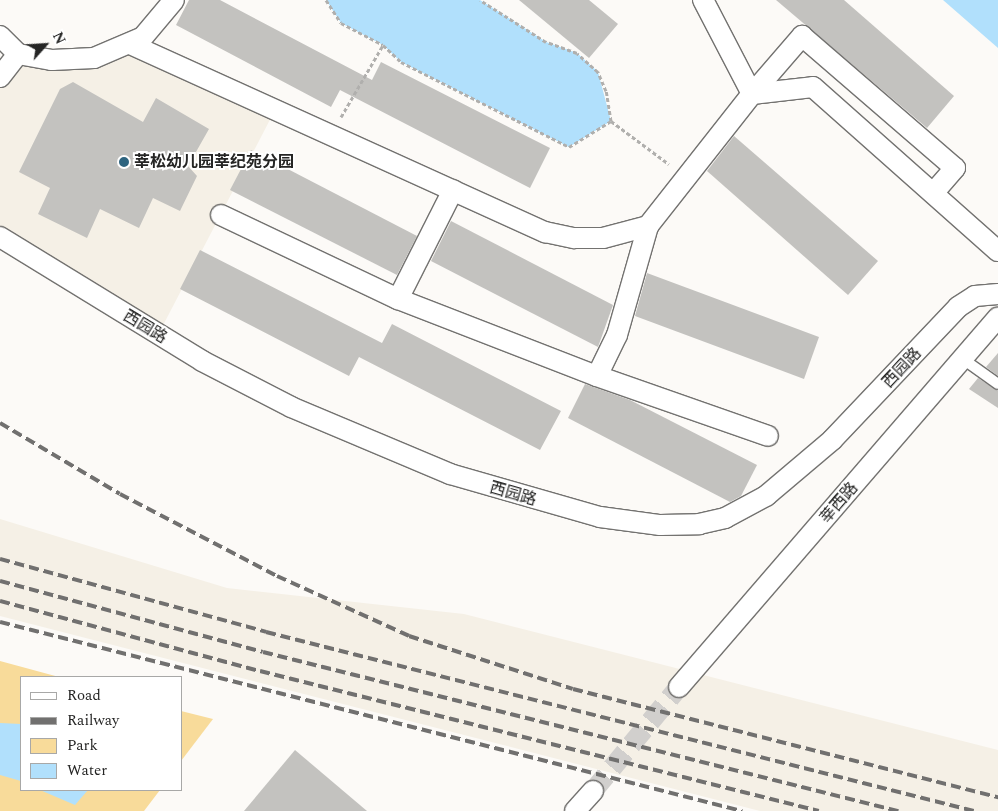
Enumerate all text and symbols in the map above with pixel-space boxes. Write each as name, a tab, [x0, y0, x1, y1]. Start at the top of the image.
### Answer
north arrow	[20, 20, 70, 70]
text: N	[47, 28, 71, 48]
place label: 莘松幼儿园莘纪苑分园	[134, 152, 294, 172]
marker: 莘松幼儿园莘纪苑分园	[118, 156, 130, 168]
street label: 西园路	[119, 306, 171, 348]
street label: 西园路	[879, 344, 925, 392]
street label: 西园路	[487, 478, 539, 510]
street label: 莘西路	[816, 479, 862, 527]
legend	[20, 676, 182, 791]
text: Road	[67, 684, 101, 707]
text: Railway	[67, 709, 119, 732]
text: Park	[67, 734, 98, 757]
text: Water	[67, 759, 107, 782]

